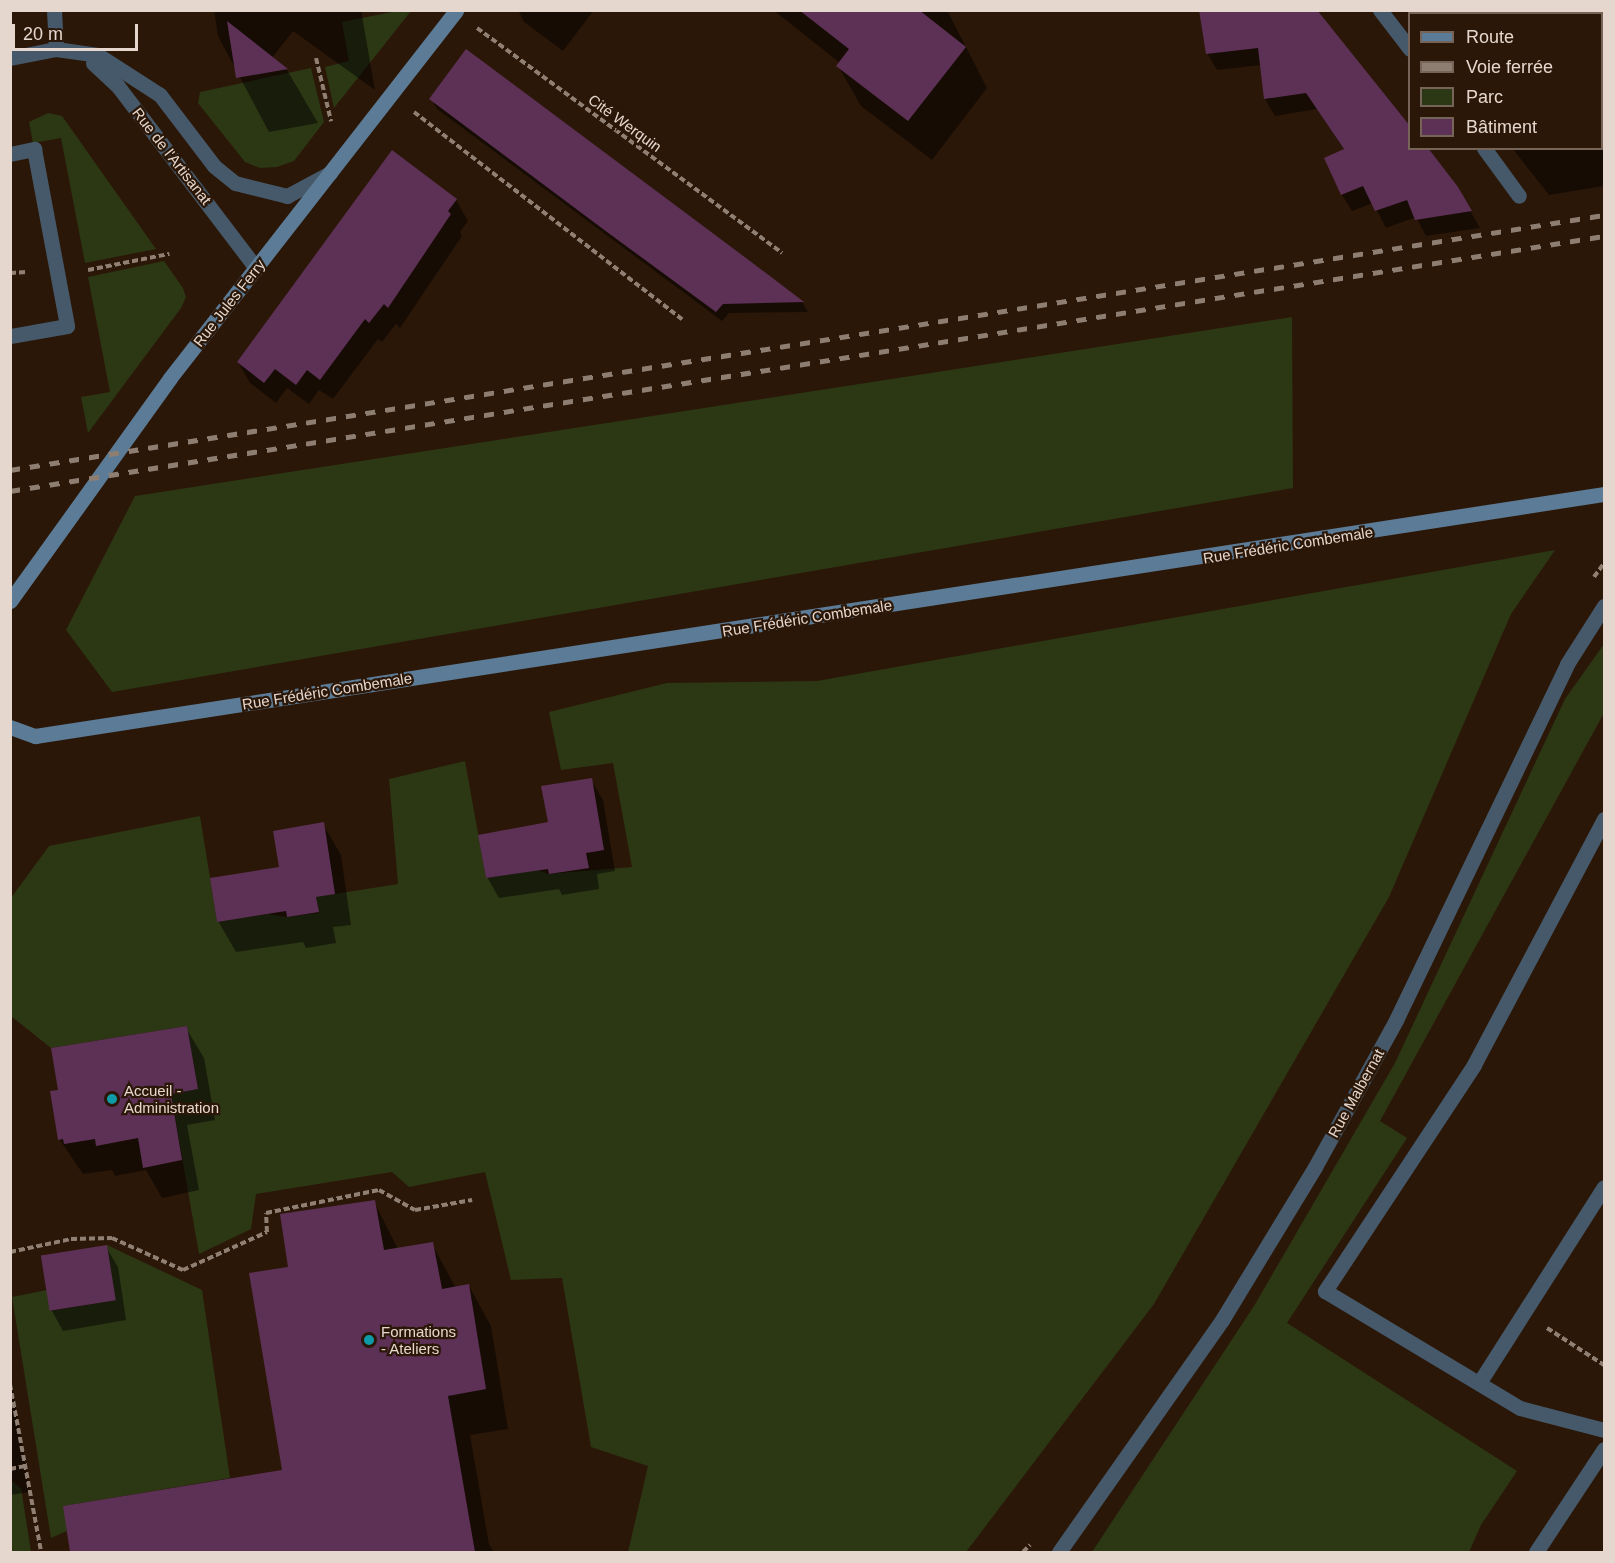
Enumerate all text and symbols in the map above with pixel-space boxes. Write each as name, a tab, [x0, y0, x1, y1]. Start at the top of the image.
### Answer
scale bar	[15, 12, 141, 50]
legend	[1408, 12, 1603, 150]
text: 20 m	[23, 24, 63, 44]
text: Route	[1466, 27, 1514, 47]
text: Voie ferrée	[1466, 57, 1553, 77]
text: Parc	[1466, 87, 1503, 107]
street label: Cité Werquin	[585, 90, 665, 156]
street label: Rue de l'Artisanat	[129, 104, 215, 208]
text: Bâtiment	[1466, 117, 1537, 137]
street label: Rue Jules Ferry	[189, 256, 269, 350]
street label: Rue Frédéric Combemale	[1202, 523, 1374, 567]
street label: Rue Frédéric Combemale	[721, 596, 893, 640]
street label: Rue Frédéric Combemale	[241, 669, 413, 713]
street label: Rue Malbernat	[1324, 1046, 1388, 1140]
place label: Accueil - Administration	[124, 1081, 219, 1116]
marker: Accueil - Administration	[105, 1092, 119, 1106]
place label: Formations - Ateliers	[381, 1322, 456, 1357]
marker: Formations - Ateliers	[362, 1333, 376, 1347]

